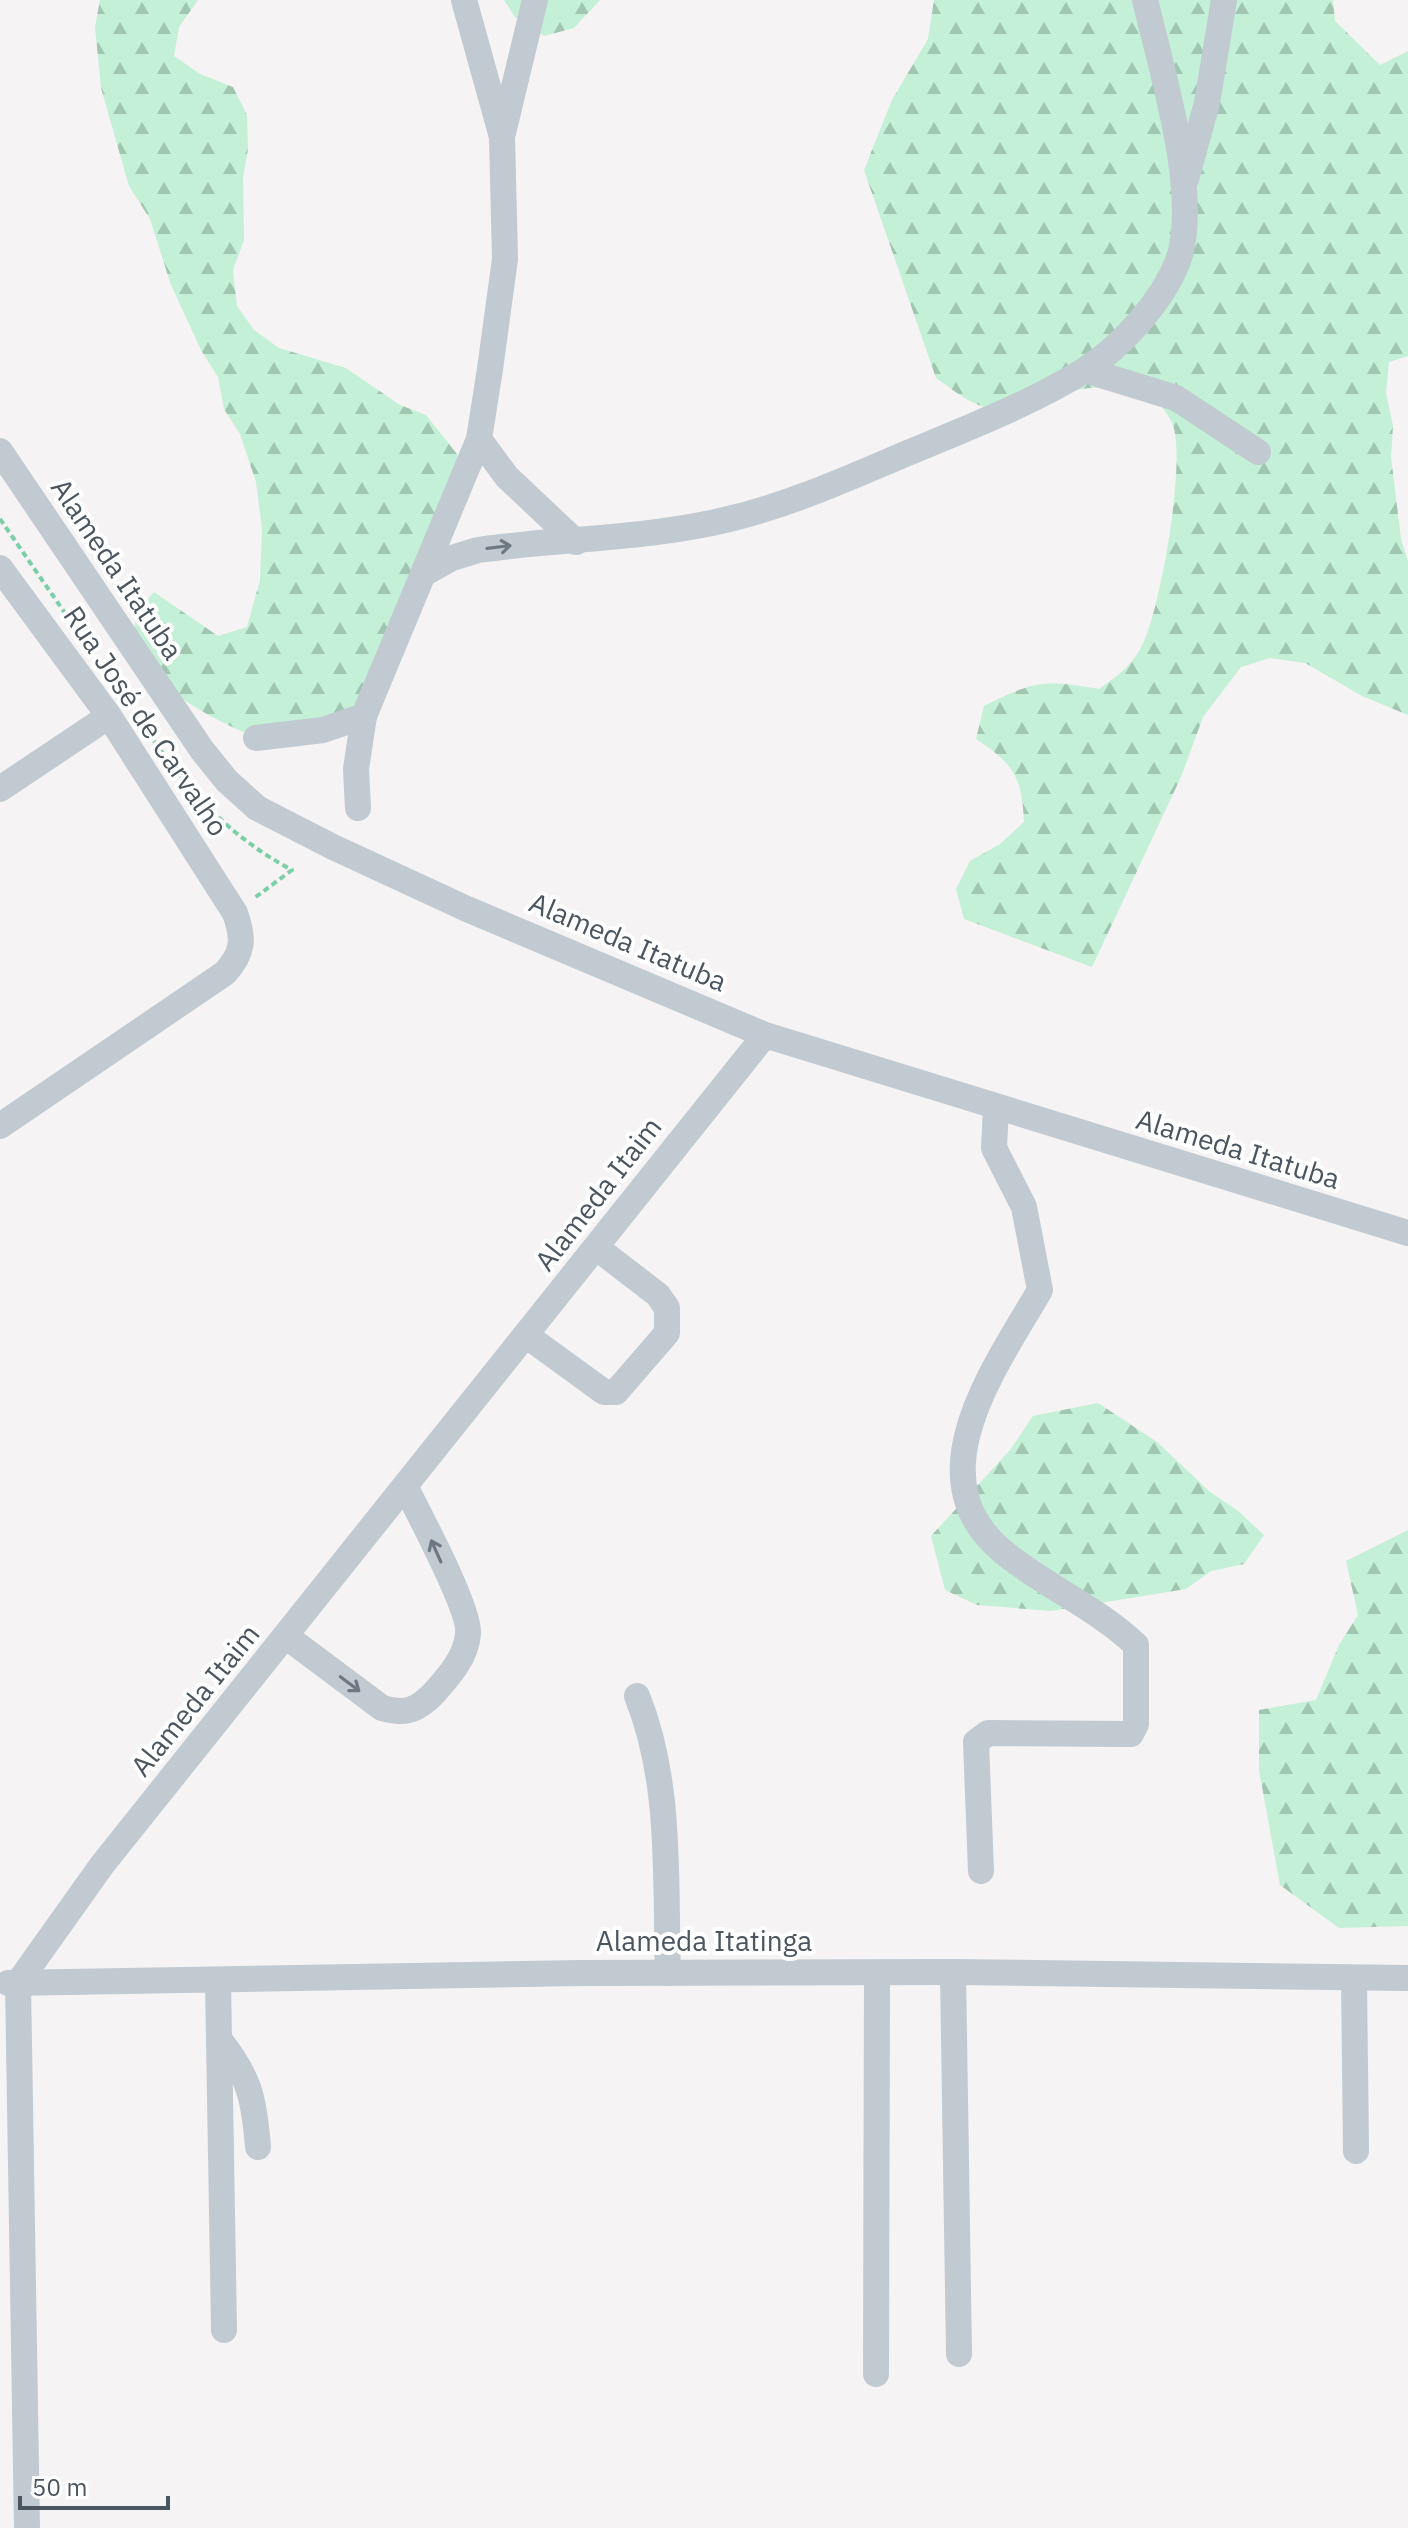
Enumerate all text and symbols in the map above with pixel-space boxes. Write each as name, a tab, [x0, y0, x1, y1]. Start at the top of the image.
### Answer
street label: Alameda Itatuba	[43, 471, 192, 667]
one-way arrow	[486, 539, 511, 554]
street label: Rua José de Carvalho	[56, 599, 237, 843]
street label: Alameda Itatuba	[524, 883, 733, 1000]
street label: Alameda Itatuba	[1132, 1100, 1345, 1197]
street label: Alameda Itaim	[526, 1109, 669, 1278]
one-way arrow	[427, 1539, 442, 1563]
street label: Alameda Itaim	[122, 1616, 267, 1783]
one-way arrow	[339, 1676, 360, 1693]
street label: Alameda Itatinga	[596, 1922, 812, 1959]
scale bar	[20, 2460, 168, 2510]
text: 50 m	[32, 2471, 87, 2503]

